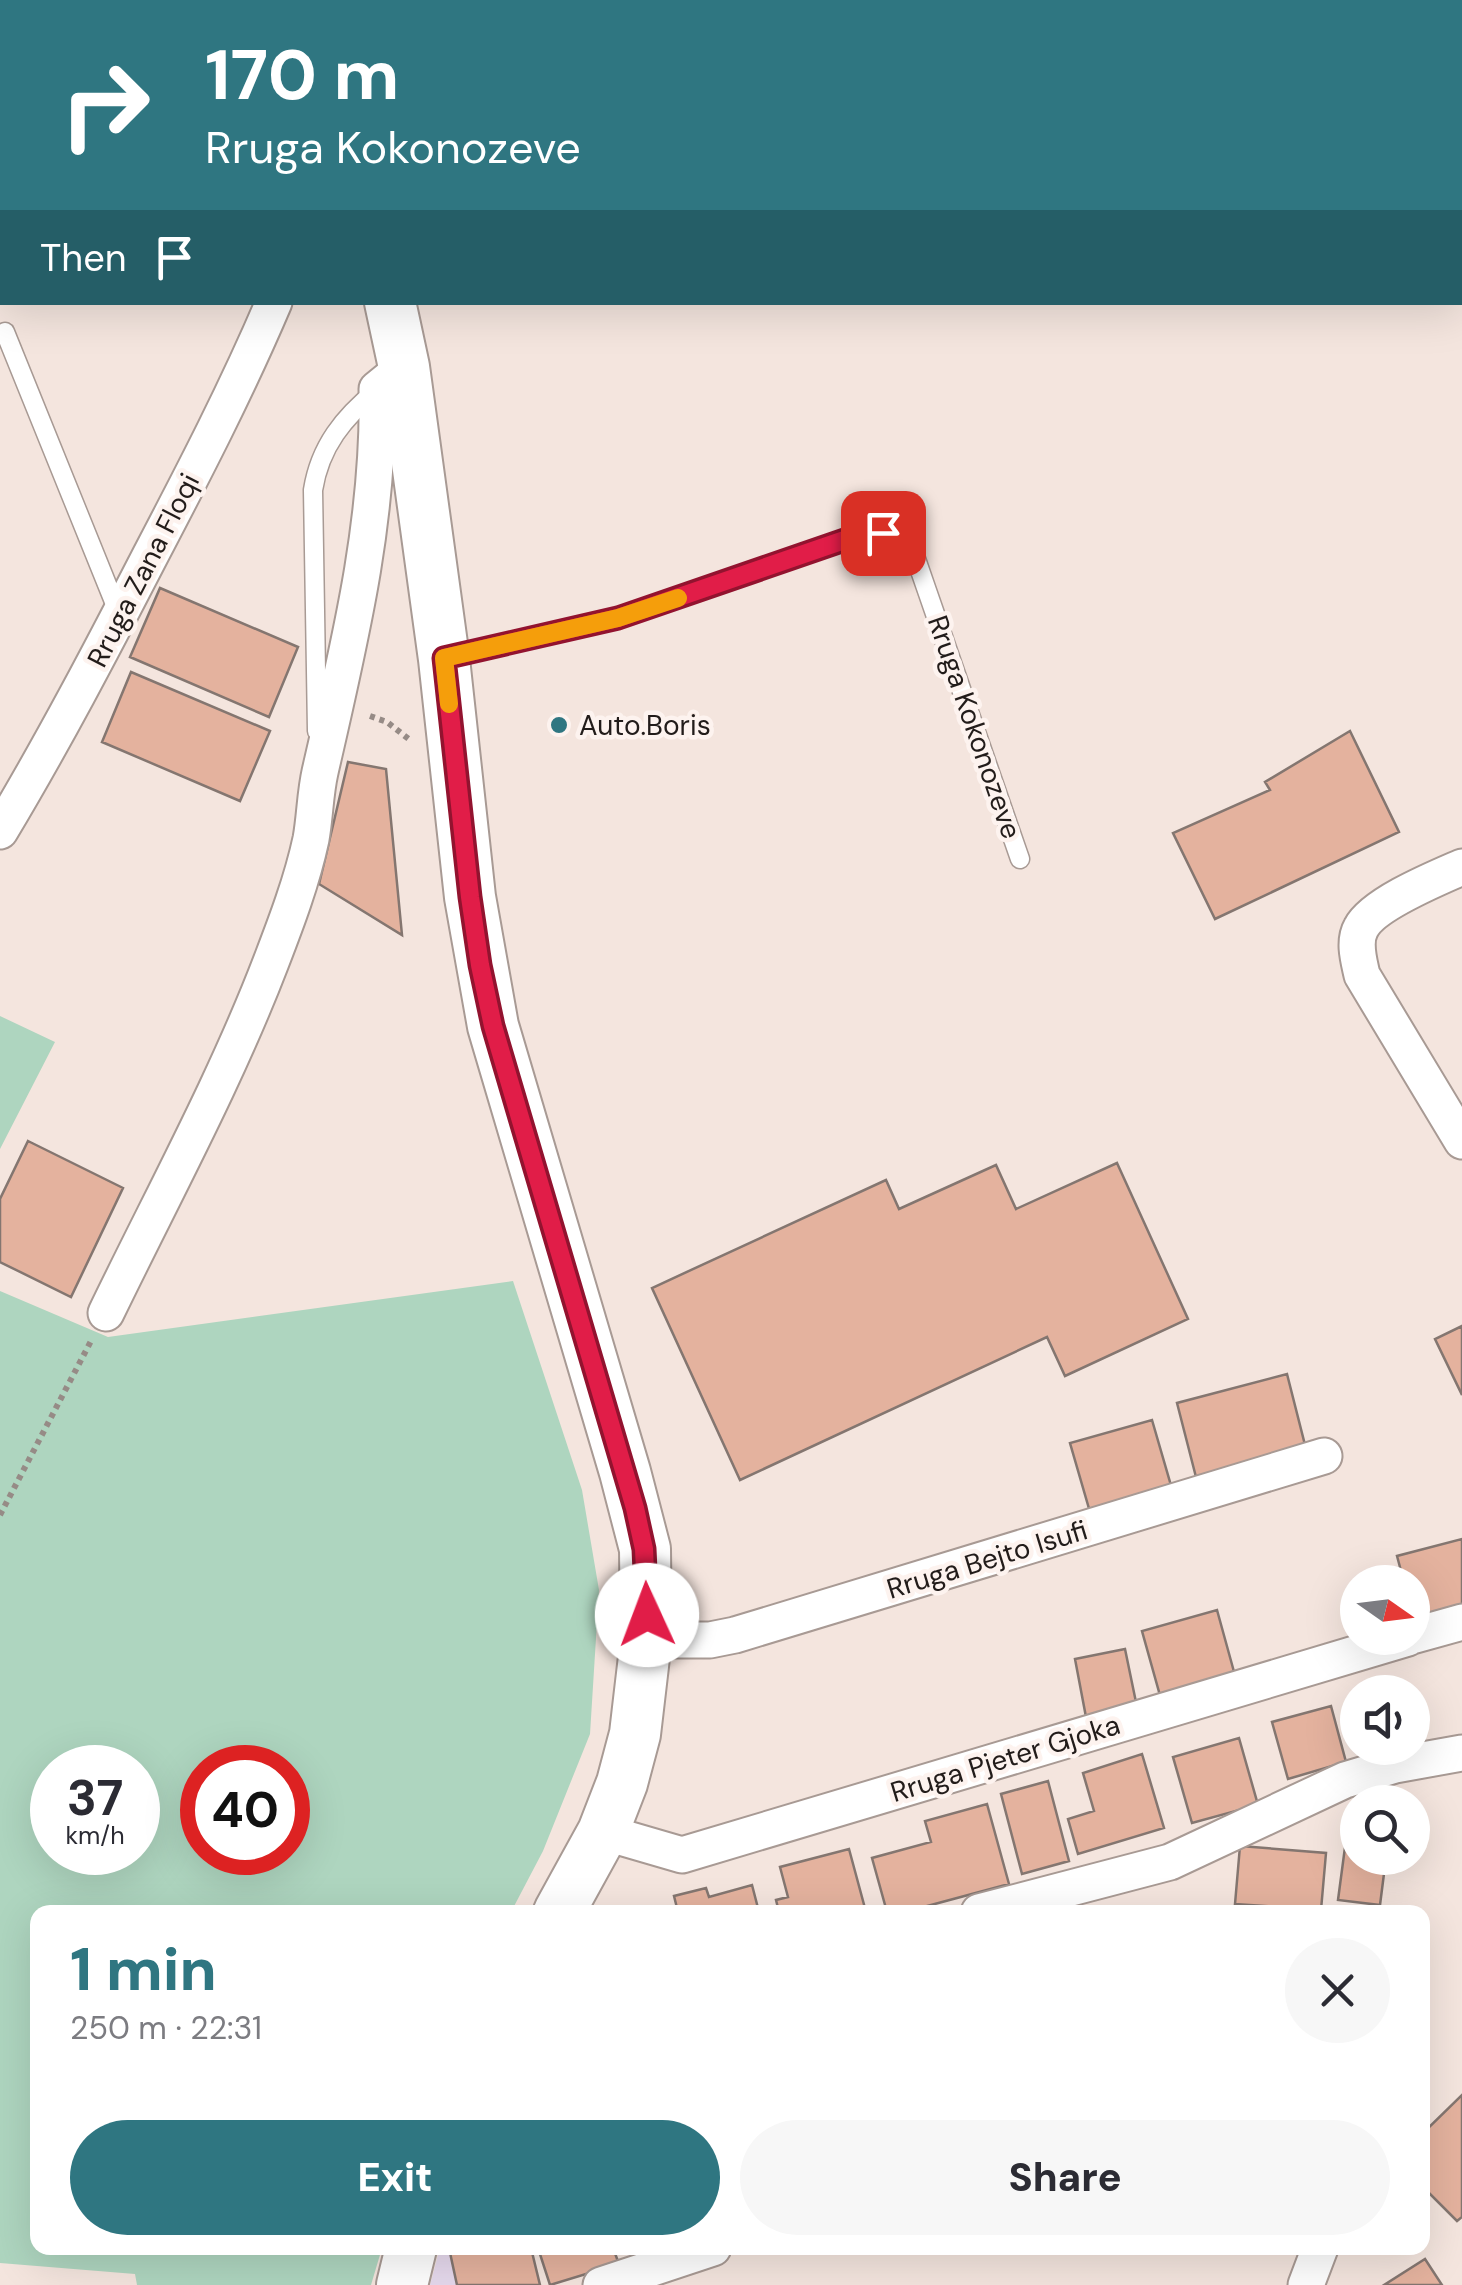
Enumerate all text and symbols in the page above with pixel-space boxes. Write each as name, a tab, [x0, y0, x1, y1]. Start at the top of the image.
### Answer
text: 170 m	[205, 30, 399, 121]
icon: right	[40, 40, 170, 170]
text: Rruga Kokonozeve	[205, 118, 581, 177]
icon: arrive	[147, 230, 202, 285]
text: Then	[40, 233, 127, 283]
street label: Rruga Zana Floqi	[79, 467, 208, 673]
pin	[841, 491, 926, 576]
icon: arrive	[856, 506, 911, 561]
street label: Rruga Kokonozeve	[919, 611, 1030, 844]
place label: Auto.Boris	[579, 707, 711, 744]
marker: Auto.Boris	[548, 714, 570, 736]
street label: Rruga Bejto Isufi	[882, 1511, 1092, 1608]
position arrow	[595, 1563, 699, 1667]
north arrow	[1340, 1565, 1430, 1655]
map controls	[1340, 1565, 1430, 1875]
button: sound	[1340, 1675, 1430, 1765]
street label: Rruga Pjeter Gjoka	[886, 1706, 1124, 1811]
speed limit sign: 40	[180, 1745, 310, 1875]
text: 37	[67, 1765, 123, 1831]
button: search	[1340, 1785, 1430, 1875]
text: km/h	[65, 1819, 125, 1852]
text: 1 min	[70, 1930, 217, 2009]
button: close	[1285, 1938, 1390, 2043]
text: 250 m · 22:31	[70, 2007, 262, 2049]
button: Exit	[70, 2120, 720, 2235]
button: Share	[740, 2120, 1390, 2235]

